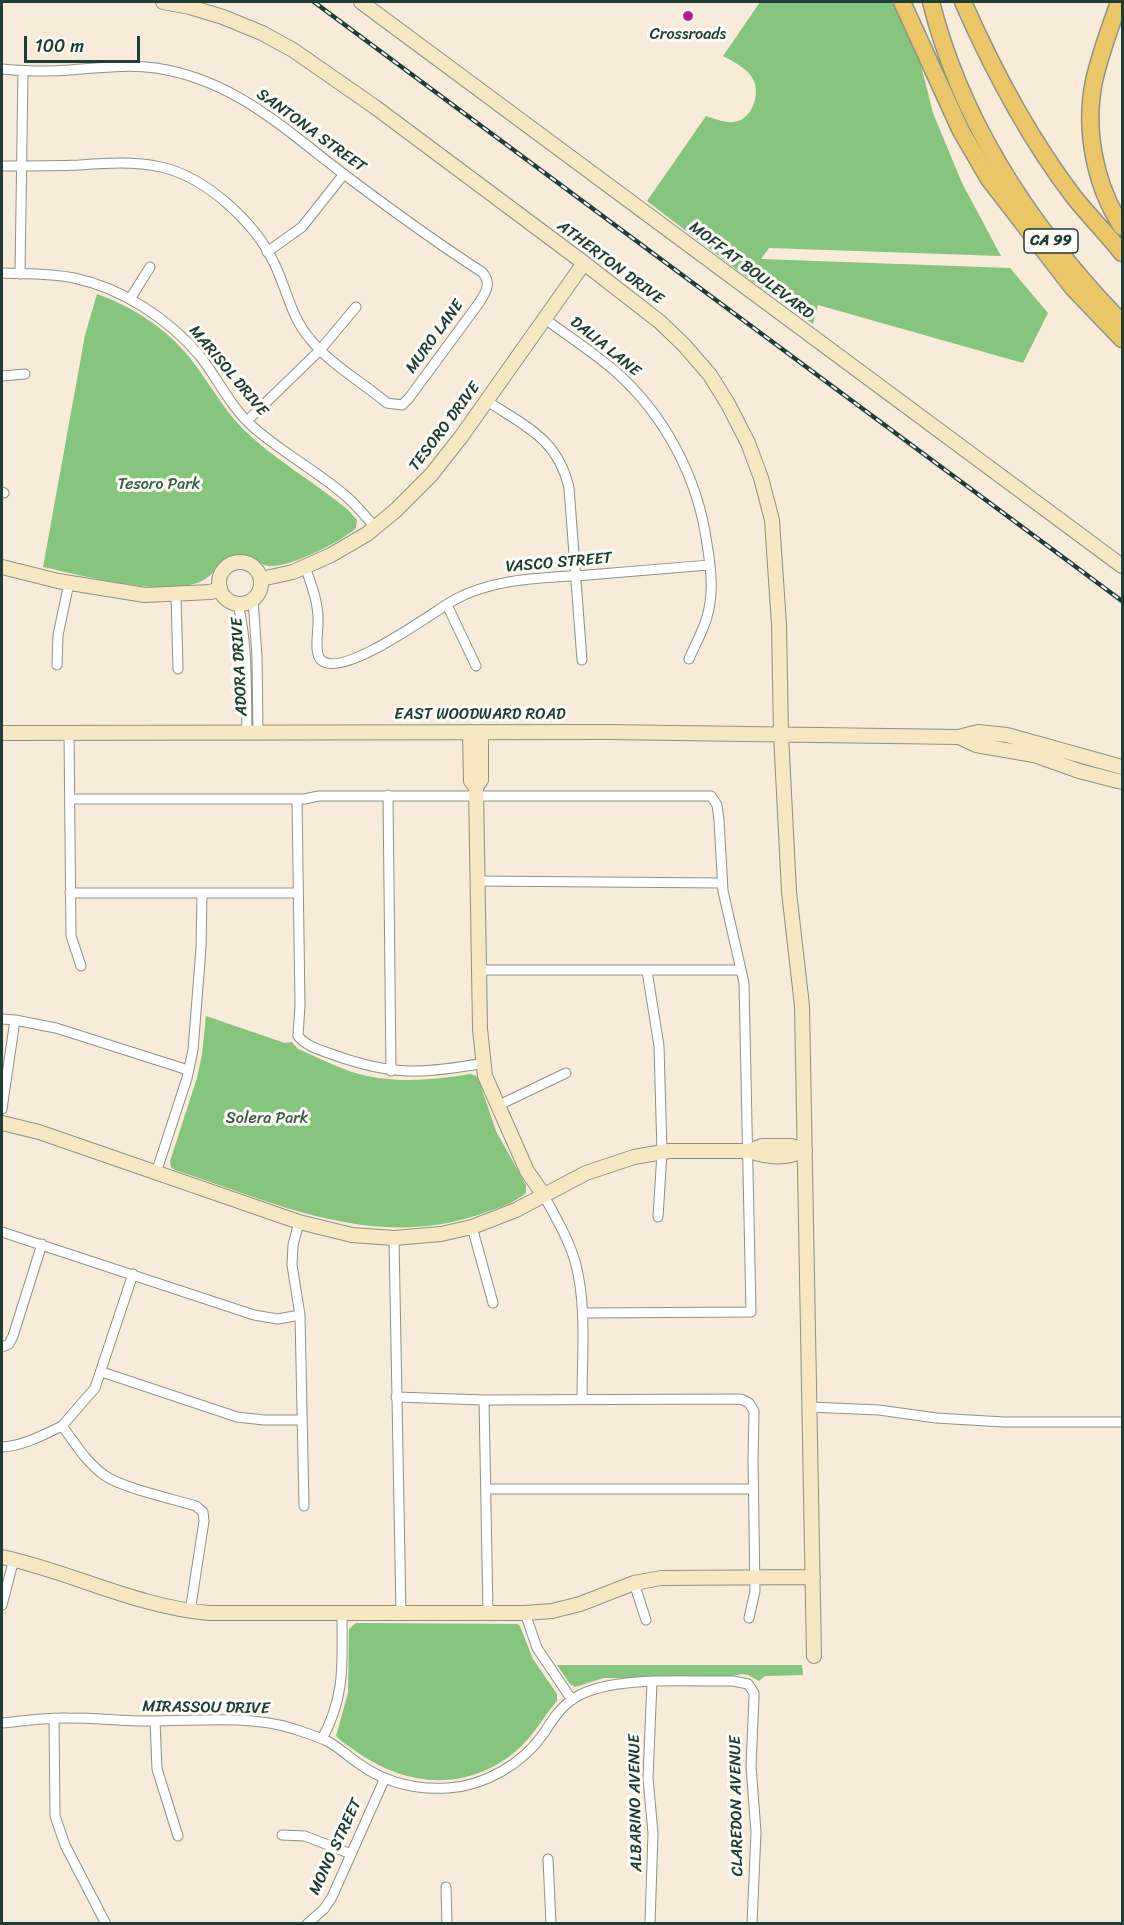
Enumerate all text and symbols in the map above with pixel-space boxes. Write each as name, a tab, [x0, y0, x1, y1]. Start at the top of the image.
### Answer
marker: Crossroads	[681, 9, 695, 23]
scale bar	[27, 24, 142, 62]
place label: Crossroads	[650, 25, 726, 45]
text: 100 m	[35, 30, 84, 62]
street label: SANTONA STREET	[253, 85, 369, 177]
street label: ATHERTON DRIVE	[553, 217, 667, 309]
street label: MOFFAT BOULEVARD	[685, 218, 817, 324]
road number: CA 99	[1024, 229, 1078, 253]
street label: MURO LANE	[402, 297, 468, 377]
street label: DALIA LANE	[566, 313, 644, 381]
street label: MARISOL DRIVE	[184, 322, 272, 420]
street label: TESORO DRIVE	[405, 379, 485, 475]
park label: Tesoro Park	[118, 475, 200, 495]
street label: VASCO STREET	[505, 549, 613, 577]
street label: ADORA DRIVE	[228, 617, 252, 717]
street label: EAST WOODWARD ROAD	[394, 705, 566, 725]
park label: Solera Park	[226, 1109, 308, 1129]
street label: MIRASSOU DRIVE	[142, 1697, 270, 1719]
street label: ALBARINO AVENUE	[625, 1734, 647, 1872]
street label: CLAREDON AVENUE	[726, 1735, 748, 1877]
street label: MONO STREET	[305, 1796, 367, 1898]

